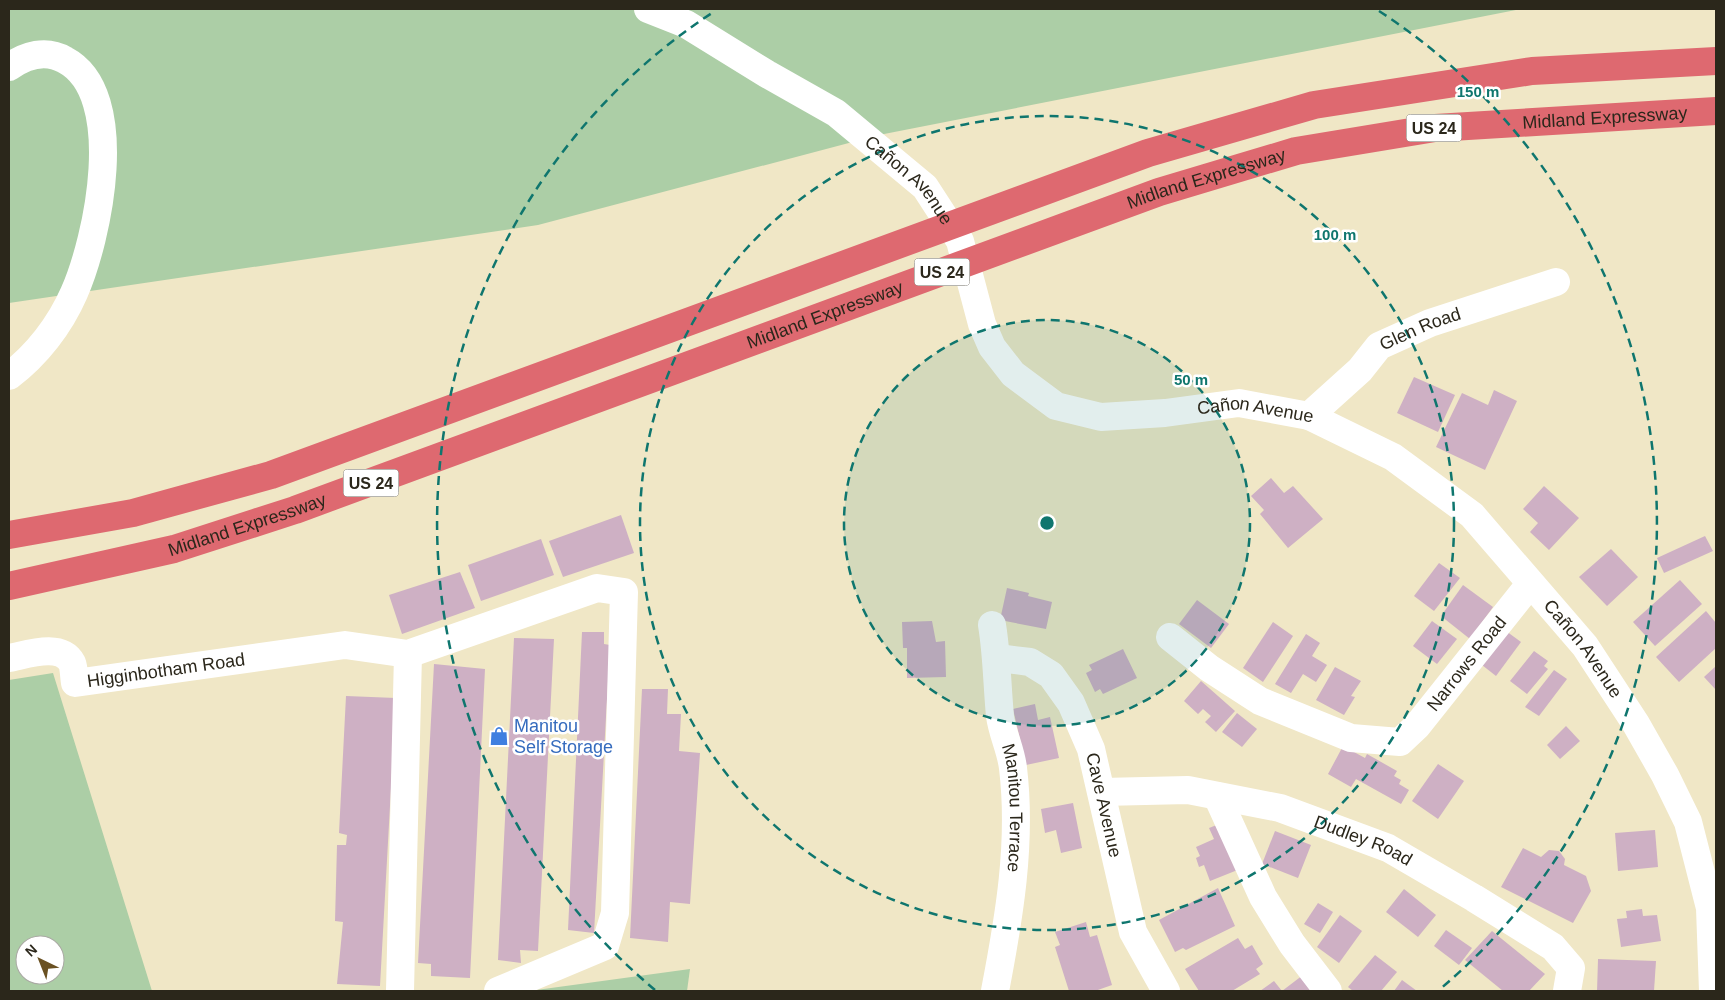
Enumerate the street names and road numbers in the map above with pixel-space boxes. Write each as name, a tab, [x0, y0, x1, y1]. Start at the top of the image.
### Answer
street label: Midland Expressway	[1522, 103, 1688, 133]
road number: US 24	[1406, 115, 1462, 142]
street label: Cañon Avenue	[861, 131, 957, 228]
street label: Midland Expressway	[1124, 145, 1288, 213]
road number: US 24	[914, 258, 970, 286]
street label: Midland Expressway	[744, 277, 906, 353]
street label: Glen Road	[1376, 304, 1463, 354]
street label: Cañon Avenue	[1196, 393, 1315, 427]
road number: US 24	[344, 469, 398, 496]
street label: Midland Expressway	[166, 489, 329, 560]
street label: Cañon Avenue	[1540, 596, 1626, 702]
street label: Narrows Road	[1423, 612, 1510, 715]
street label: Higginbotham Road	[86, 649, 246, 691]
street label: Manitou Terrace	[998, 741, 1026, 873]
street label: Cave Avenue	[1082, 751, 1126, 859]
street label: Dudley Road	[1311, 812, 1416, 870]

